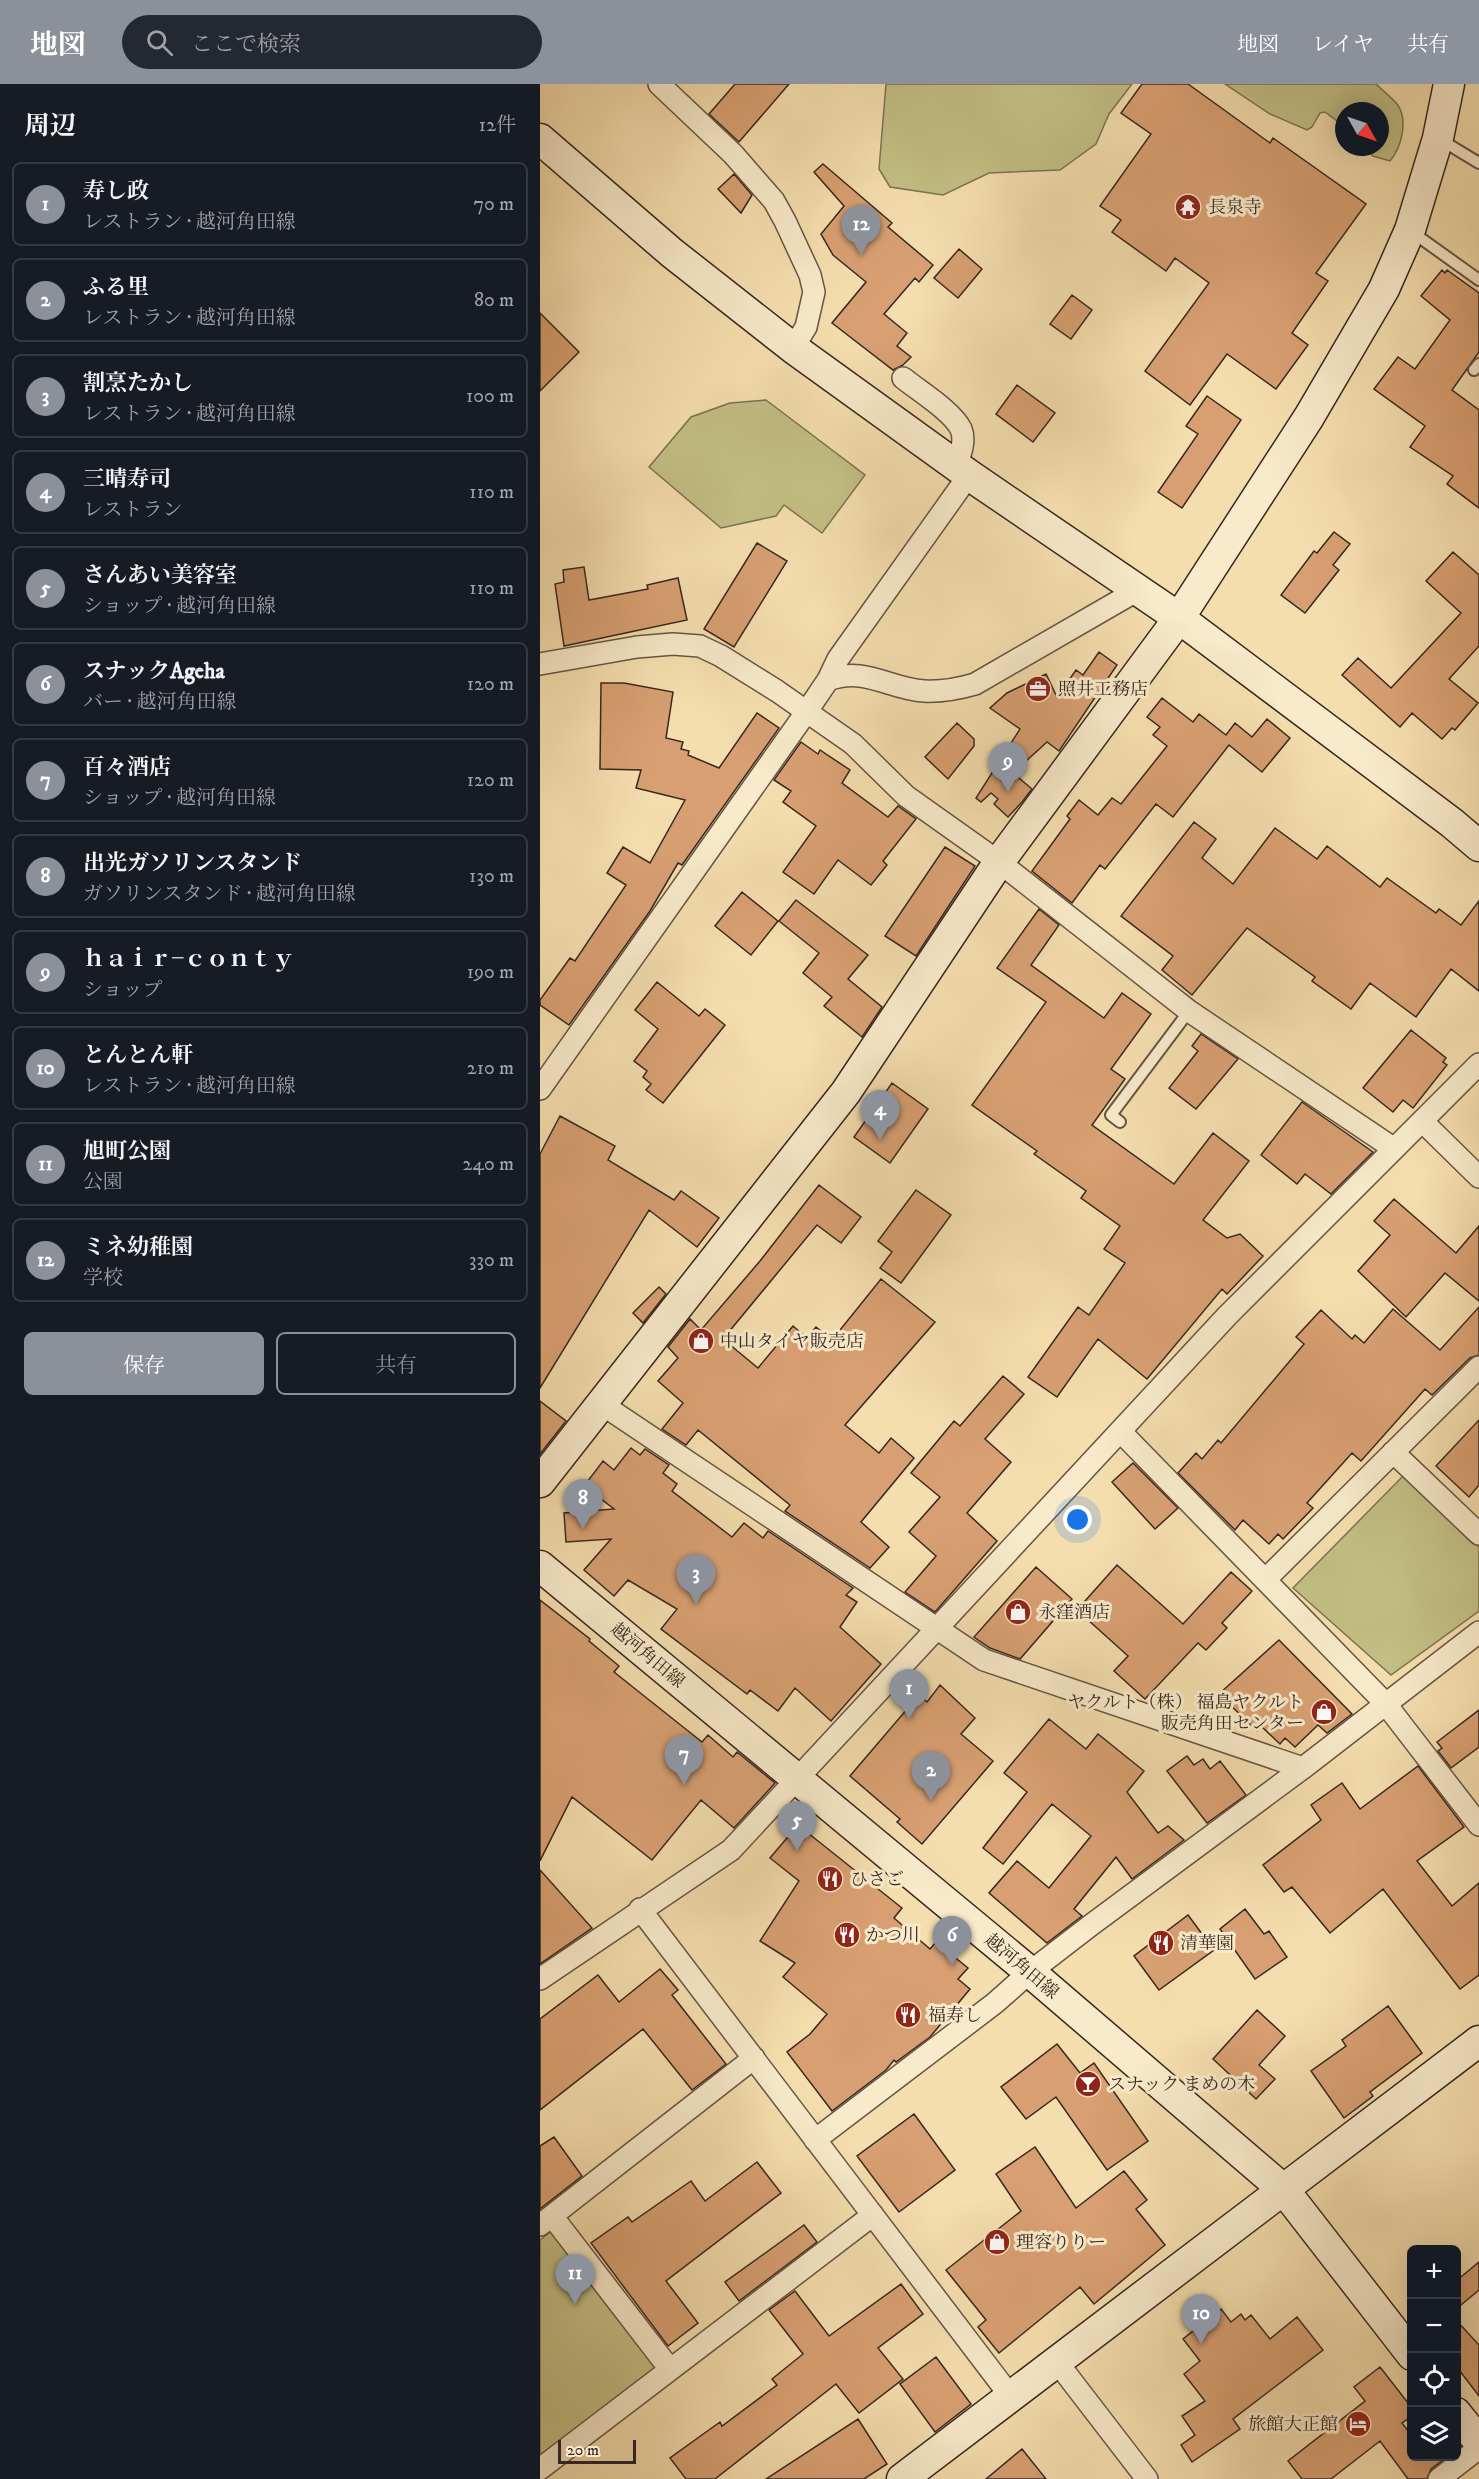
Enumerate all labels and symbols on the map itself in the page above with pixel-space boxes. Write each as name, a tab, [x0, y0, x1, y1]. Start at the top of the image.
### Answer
north arrow	[1335, 102, 1389, 156]
temple icon: 長泉寺	[1173, 192, 1203, 222]
place label: 長泉寺	[1208, 197, 1262, 219]
pin: 12	[842, 206, 880, 255]
office icon: 照井工務店	[1023, 674, 1053, 704]
place label: 照井工務店	[1058, 679, 1148, 701]
pin: 9	[988, 742, 1028, 792]
pin: 4	[860, 1090, 900, 1140]
shop icon: 中山タイヤ販売店	[686, 1326, 716, 1356]
place label: 中山タイヤ販売店	[720, 1331, 864, 1353]
pin: 8	[564, 1480, 603, 1529]
your location	[1063, 1505, 1092, 1534]
pin: 3	[676, 1554, 716, 1604]
shop icon: 永窪酒店	[1003, 1597, 1033, 1627]
place label: 永窪酒店	[1038, 1602, 1110, 1624]
street label: 越河角田線	[606, 1618, 689, 1693]
pin: 1	[890, 1670, 928, 1719]
place label: ヤクルト（株） 福島ヤクルト 販売角田センター	[1067, 1692, 1304, 1735]
shop icon: ヤクルト（株） 福島ヤクルト 販売角田センター	[1309, 1697, 1339, 1727]
pin: 7	[664, 1736, 704, 1785]
pin: 2	[912, 1752, 950, 1801]
pin: 5	[778, 1802, 816, 1851]
restaurant icon: ひさご	[815, 1864, 845, 1894]
place label: ひさご	[850, 1869, 904, 1891]
pin: 6	[932, 1916, 972, 1966]
restaurant icon: かつ川	[832, 1920, 862, 1950]
place label: かつ川	[866, 1925, 920, 1947]
restaurant icon: 清華園	[1146, 1928, 1176, 1958]
street label: 越河角田線	[980, 1929, 1063, 2004]
place label: 清華園	[1180, 1933, 1234, 1955]
restaurant icon: 福寿し	[893, 2000, 923, 2030]
place label: 福寿し	[928, 2005, 982, 2027]
bar icon: スナック まめの木	[1073, 2069, 1103, 2099]
place label: スナック まめの木	[1108, 2074, 1255, 2096]
shop icon: 理容りりー	[982, 2227, 1012, 2257]
place label: 理容りりー	[1016, 2232, 1106, 2254]
pin: 11	[555, 2254, 594, 2304]
pin: 10	[1182, 2294, 1220, 2344]
hotel icon: 旅館大正館	[1343, 2409, 1373, 2439]
place label: 旅館大正館	[1248, 2414, 1338, 2436]
scale bar	[558, 2437, 636, 2464]

